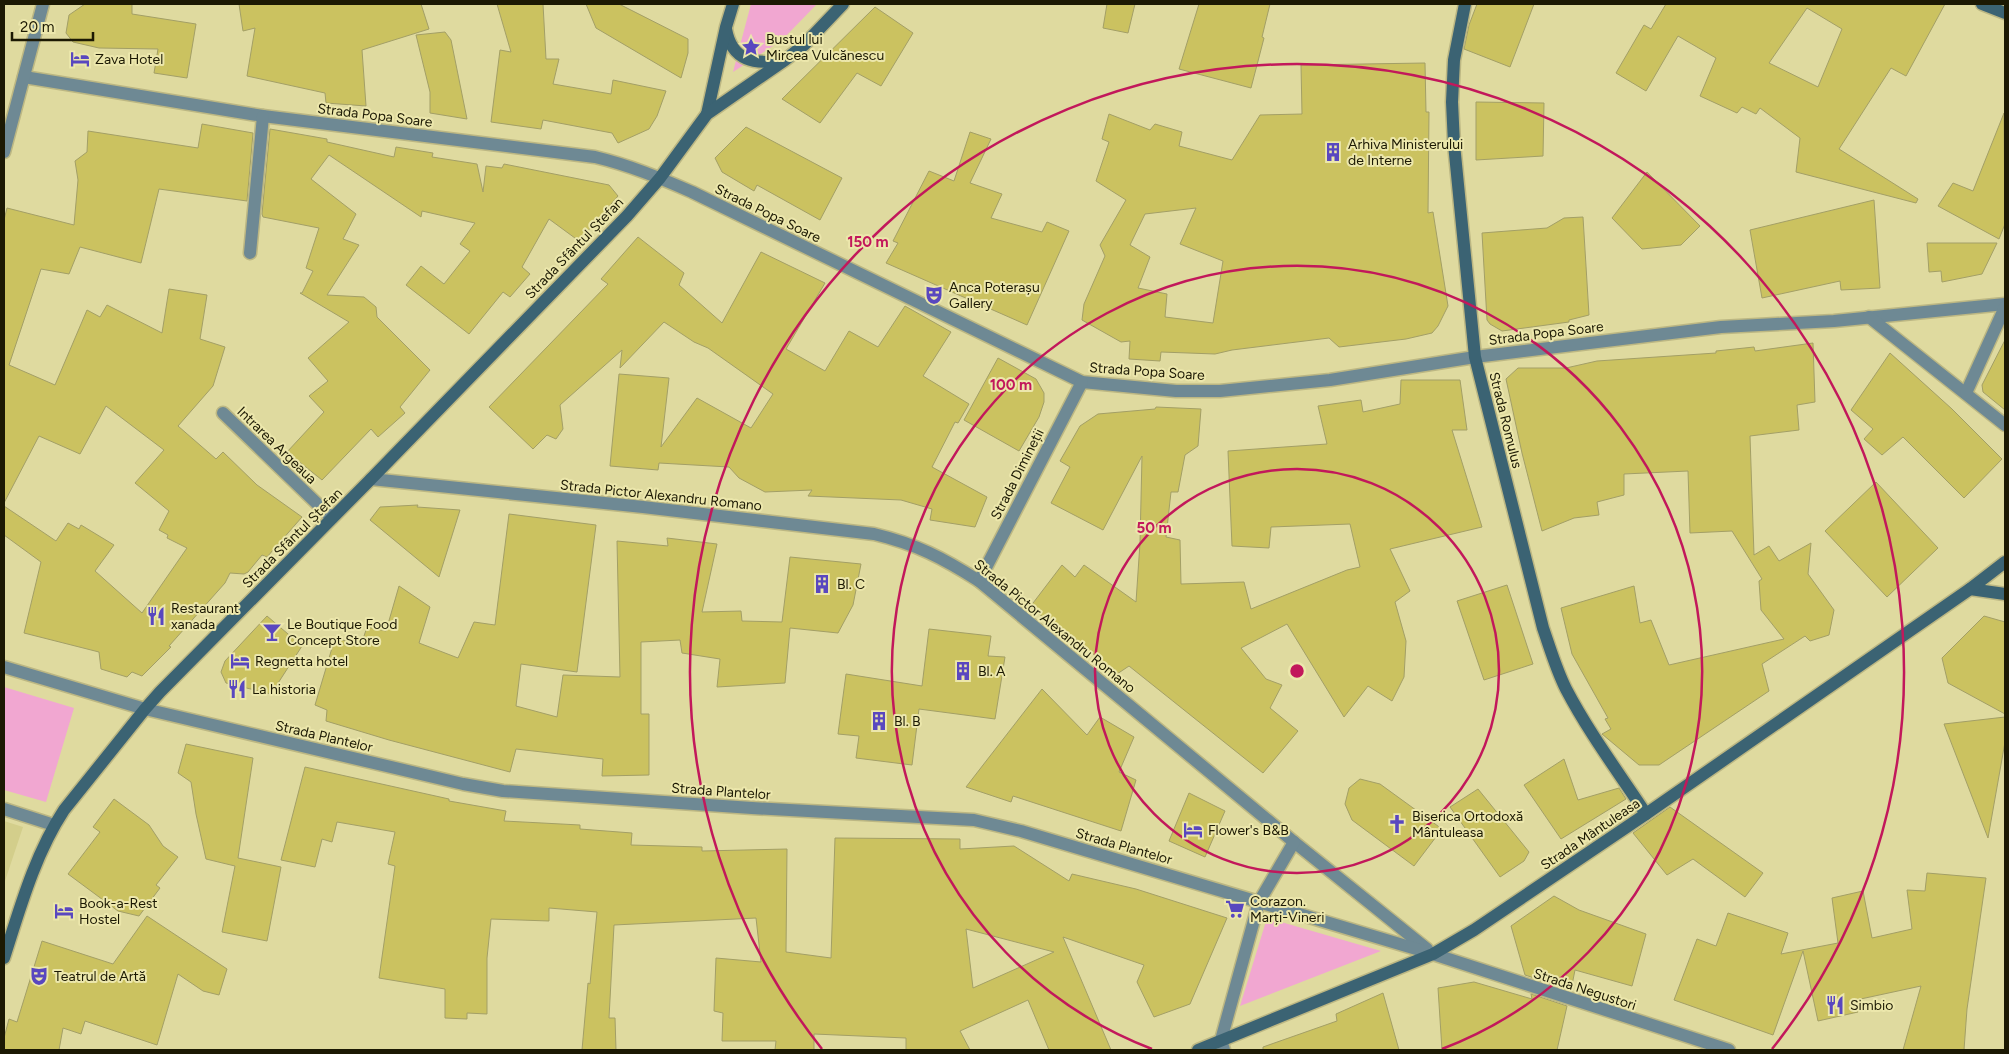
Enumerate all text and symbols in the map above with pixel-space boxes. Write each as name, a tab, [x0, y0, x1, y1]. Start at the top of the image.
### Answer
scale bar	[12, 10, 94, 42]
text: 20 m	[20, 18, 54, 36]
place label: Bustul lui Mircea Vulcănescu	[766, 31, 884, 64]
place icon: Bustul lui Mircea Vulcănescu	[740, 36, 762, 58]
hotel icon: Zava Hotel	[69, 48, 91, 70]
place label: Zava Hotel	[95, 51, 163, 68]
street label: Strada Popa Soare	[316, 100, 434, 131]
place label: Arhiva Ministerului de Interne	[1348, 136, 1463, 169]
building icon: Arhiva Ministerului de Interne	[1322, 141, 1344, 163]
street label: Strada Popa Soare	[712, 180, 824, 247]
street label: Strada Sfântul Ștefan	[522, 194, 627, 303]
text: 150 m	[847, 233, 889, 251]
place label: Anca Poterașu Gallery	[949, 279, 1040, 312]
theatre icon: Anca Poterașu Gallery	[923, 284, 945, 306]
street label: Strada Popa Soare	[1488, 318, 1605, 349]
street label: Strada Popa Soare	[1089, 359, 1206, 384]
street label: Strada Romulus	[1485, 370, 1526, 470]
text: 100 m	[990, 376, 1032, 394]
street label: Intrarea Argeaua	[233, 403, 320, 488]
street label: Strada Dimineții	[987, 426, 1048, 523]
street label: Strada Pictor Alexandru Romano	[559, 476, 763, 515]
street label: Strada Sfântul Ștefan	[239, 485, 346, 592]
text: 50 m	[1136, 519, 1172, 537]
street label: Strada Pictor Alexandru Romano	[971, 556, 1139, 697]
building icon: Bl. C	[811, 573, 833, 595]
place label: Bl. C	[837, 576, 865, 593]
place label: Restaurant xanada	[171, 600, 239, 633]
restaurant icon: Restaurant xanada	[145, 605, 167, 627]
place label: Le Boutique Food Concept Store	[287, 616, 397, 649]
bar icon: Le Boutique Food Concept Store	[261, 621, 283, 643]
hotel icon: Regnetta hotel	[229, 650, 251, 672]
place label: Regnetta hotel	[255, 653, 348, 670]
building icon: Bl. A	[952, 660, 974, 682]
centre of rings	[1288, 662, 1306, 680]
place label: Bl. A	[978, 663, 1006, 680]
restaurant icon: La historia	[226, 678, 248, 700]
place label: La historia	[252, 681, 316, 698]
building icon: Bl. B	[868, 710, 890, 732]
place label: Bl. B	[894, 713, 921, 730]
street label: Strada Plantelor	[273, 717, 375, 756]
street label: Strada Plantelor	[671, 780, 771, 803]
street label: Strada Mântuleasa	[1537, 795, 1643, 874]
place label: Biserica Ortodoxă Mântuleasa	[1412, 808, 1523, 841]
church icon: Biserica Ortodoxă Mântuleasa	[1386, 813, 1408, 835]
hotel icon: Flower's B&B	[1182, 819, 1204, 841]
place label: Flower's B&B	[1208, 822, 1289, 839]
street label: Strada Plantelor	[1074, 825, 1174, 868]
place label: Corazon. Marți-Vineri	[1250, 893, 1324, 926]
place label: Book-a-Rest Hostel	[79, 895, 158, 928]
supermarket icon: Corazon. Marți-Vineri	[1224, 898, 1246, 920]
hotel icon: Book-a-Rest Hostel	[53, 900, 75, 922]
theatre icon: Teatrul de Artă	[28, 965, 50, 987]
street label: Strada Negustori	[1531, 965, 1638, 1014]
place label: Teatrul de Artă	[54, 968, 146, 985]
restaurant icon: Simbio	[1824, 994, 1846, 1016]
place label: Simbio	[1850, 997, 1893, 1014]

